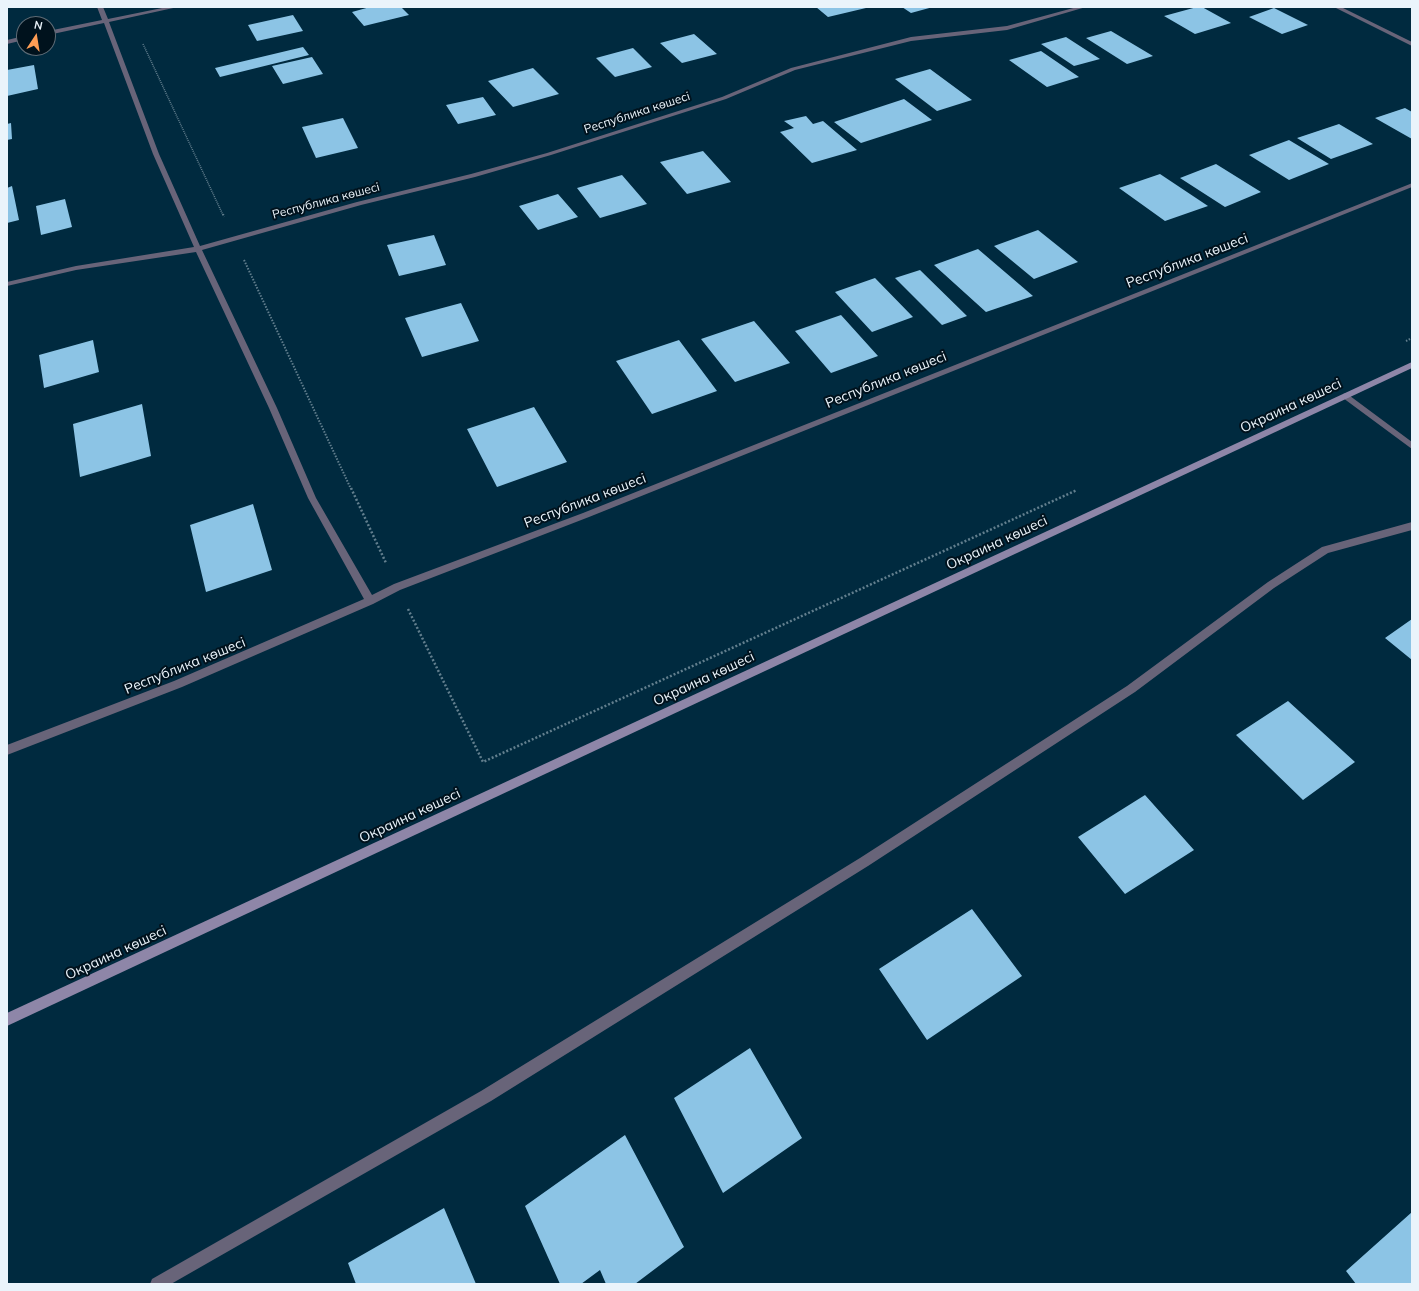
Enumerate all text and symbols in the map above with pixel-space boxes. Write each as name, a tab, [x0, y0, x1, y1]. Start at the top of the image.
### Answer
north arrow	[16, 16, 56, 56]
text: N	[33, 18, 44, 33]
street label: Республика көшесі	[582, 89, 692, 137]
street label: Республика көшесі	[271, 180, 381, 222]
street label: Республика көшесі	[1124, 230, 1250, 292]
street label: Республика көшесі	[823, 348, 949, 412]
street label: Окраина көшесі	[1238, 375, 1344, 437]
street label: Республика көшесі	[522, 470, 648, 532]
street label: Окраина көшесі	[944, 512, 1050, 574]
street label: Республика көшесі	[122, 634, 248, 698]
street label: Окраина көшесі	[651, 648, 757, 710]
street label: Окраина көшесі	[357, 785, 463, 847]
street label: Окраина көшесі	[63, 922, 169, 984]

